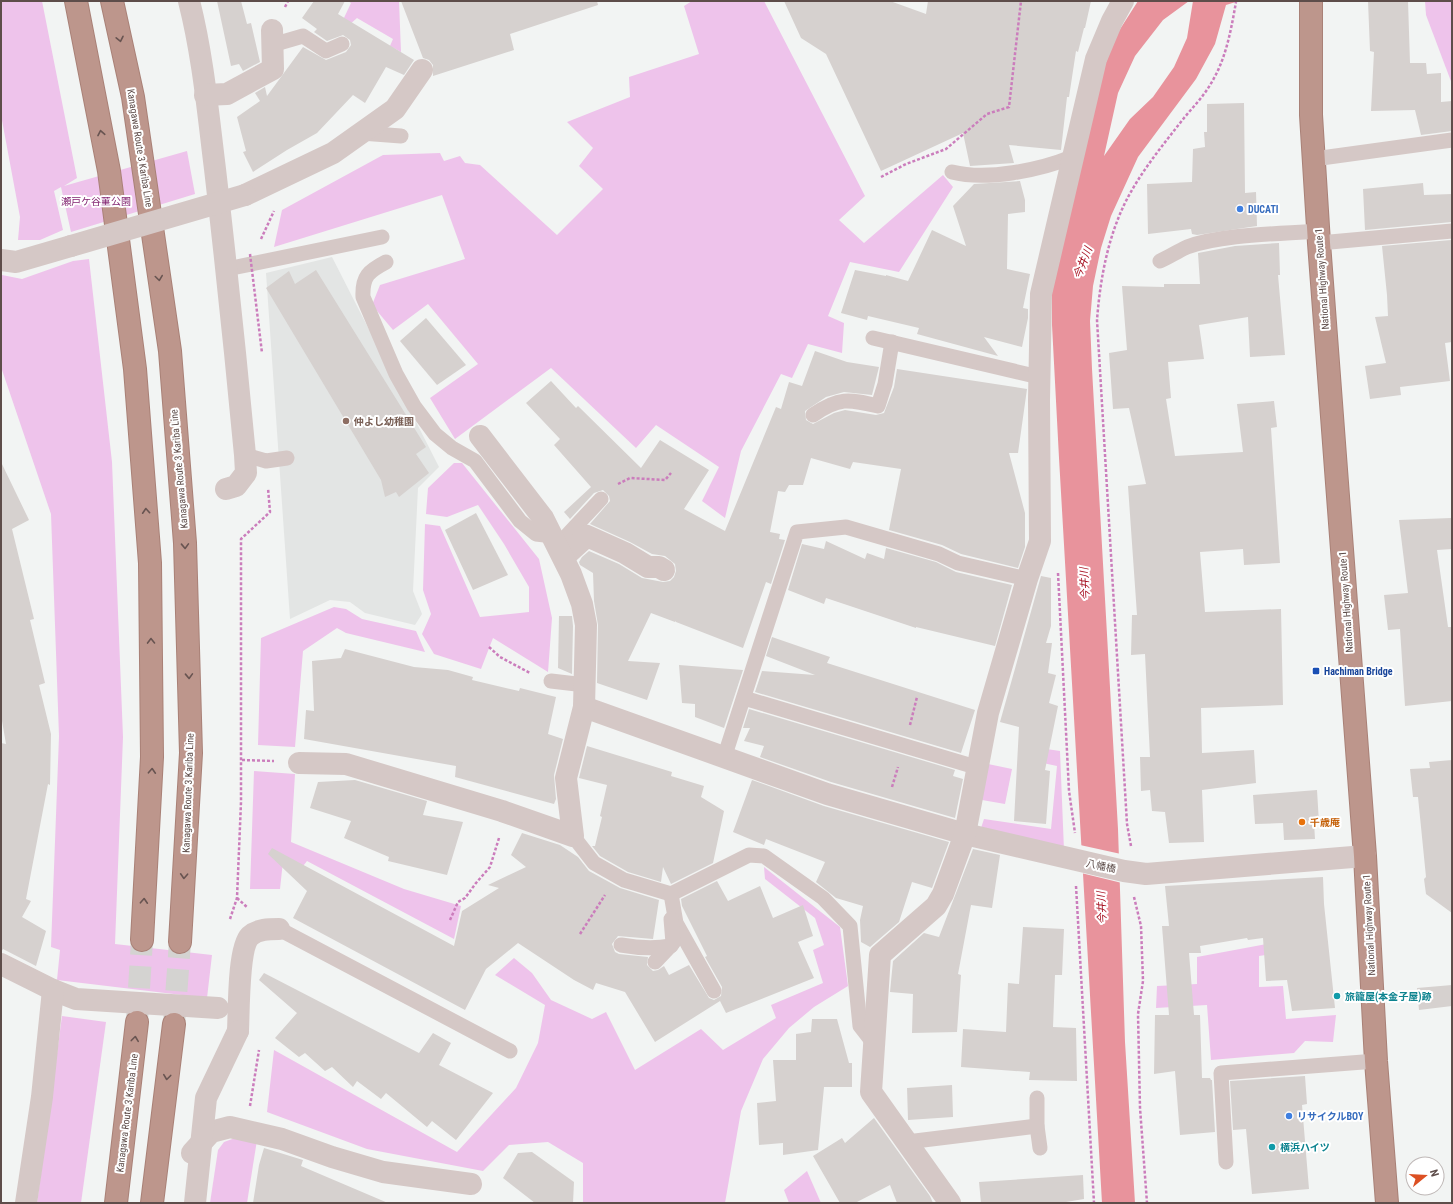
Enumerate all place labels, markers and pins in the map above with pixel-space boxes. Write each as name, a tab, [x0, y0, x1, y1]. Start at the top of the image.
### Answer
marker: DUCATI	[1235, 204, 1245, 214]
place label: DUCATI	[1248, 204, 1279, 215]
marker: 仲よし幼稚園	[341, 416, 351, 426]
place label: 仲よし幼稚園	[353, 416, 414, 427]
marker: Hachiman Bridge	[1311, 666, 1321, 676]
place label: Hachiman Bridge	[1324, 666, 1393, 677]
marker: 千歳庵	[1297, 817, 1307, 827]
place label: 千歳庵	[1310, 817, 1340, 828]
marker: 旅籠屋(本金子屋)跡	[1332, 991, 1342, 1001]
place label: 旅籠屋(本金子屋)跡	[1345, 991, 1431, 1003]
marker: リサイクルBOY	[1284, 1111, 1294, 1121]
place label: リサイクルBOY	[1297, 1111, 1364, 1122]
marker: 横浜ハイツ	[1267, 1142, 1277, 1152]
place label: 横浜ハイツ	[1280, 1142, 1330, 1153]

